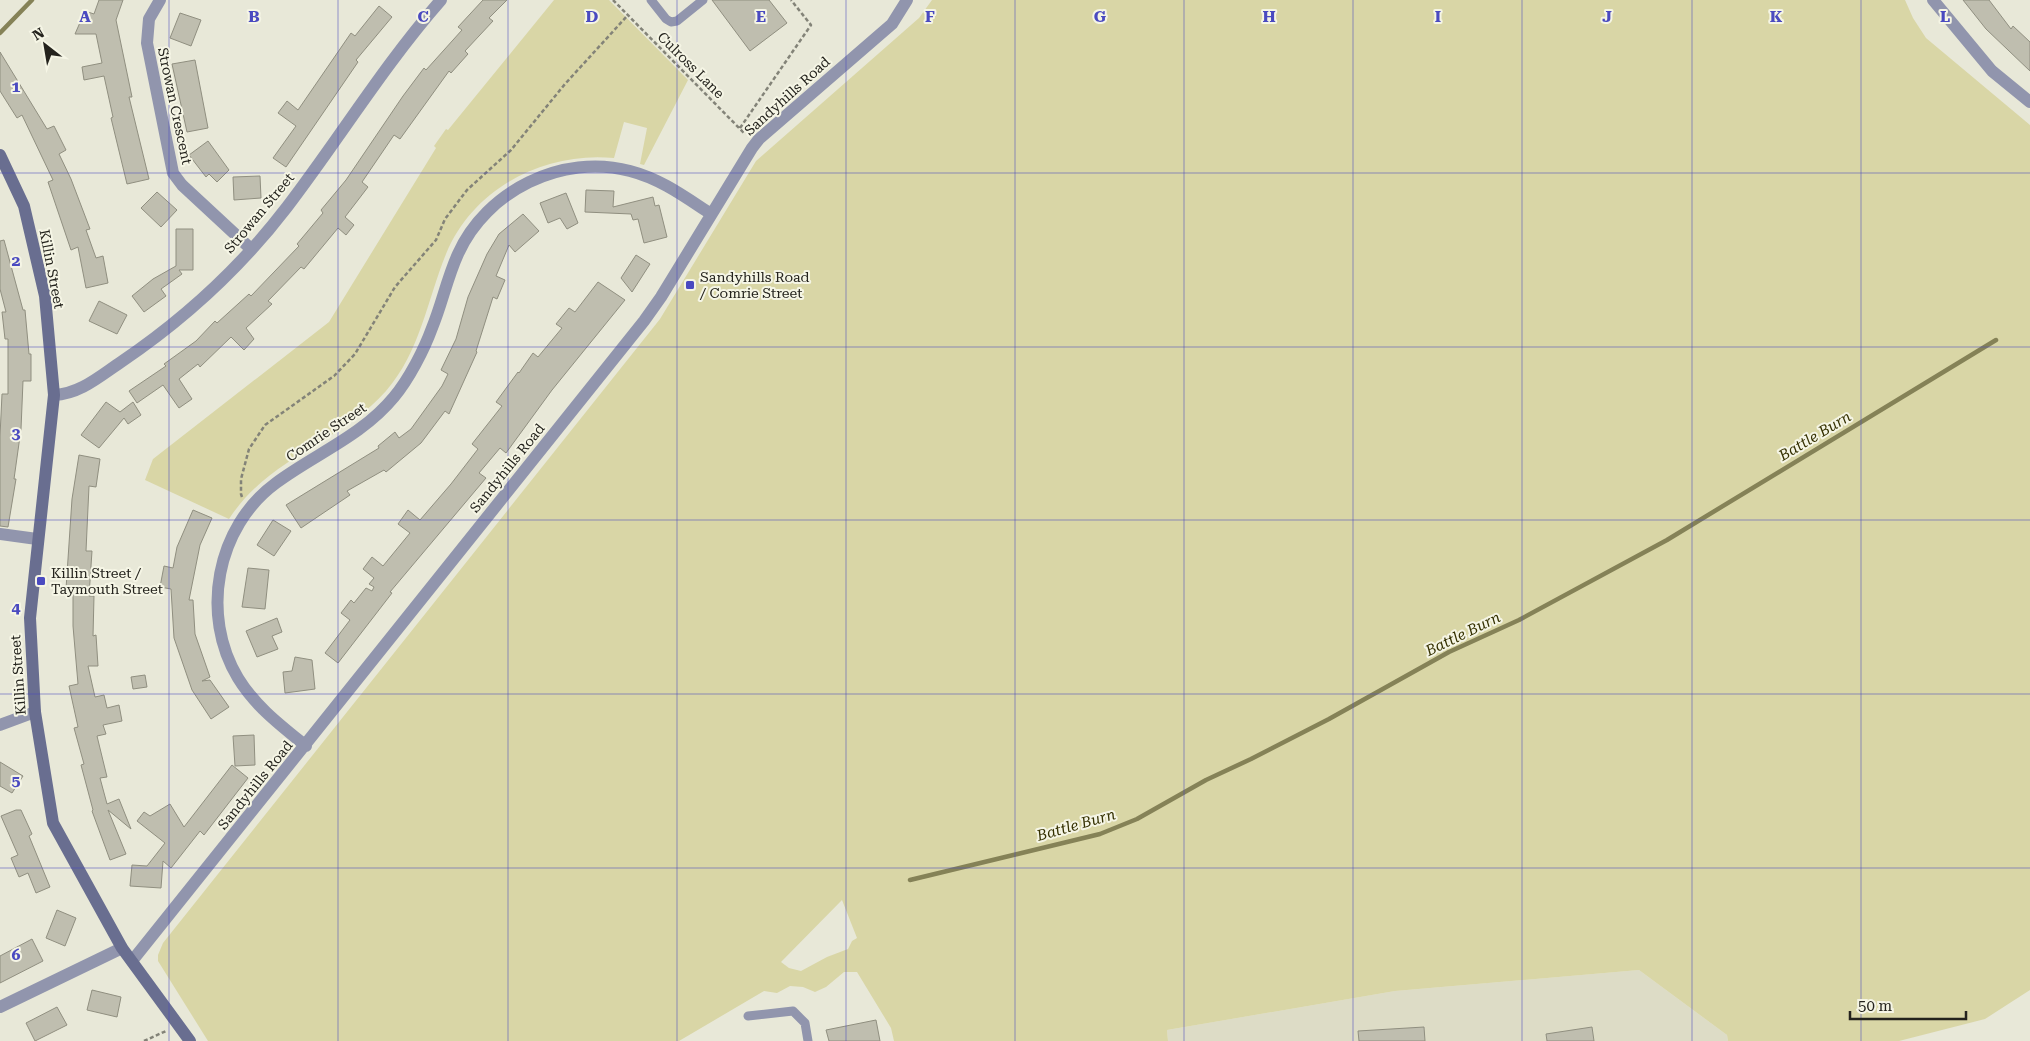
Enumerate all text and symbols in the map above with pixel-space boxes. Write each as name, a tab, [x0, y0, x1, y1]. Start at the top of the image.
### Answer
text: A	[79, 7, 91, 26]
text: B	[248, 7, 260, 26]
text: C	[417, 7, 429, 26]
text: D	[586, 7, 599, 26]
text: E	[756, 7, 766, 26]
text: F	[925, 7, 935, 26]
text: G	[1094, 7, 1107, 26]
text: H	[1262, 7, 1276, 26]
text: I	[1435, 7, 1441, 26]
text: J	[1602, 7, 1612, 26]
text: K	[1770, 7, 1783, 26]
text: L	[1940, 7, 1950, 26]
north arrow	[20, 20, 70, 70]
text: N	[30, 24, 47, 43]
street label: Culross Lane	[654, 28, 728, 102]
street label: Strowan Crescent	[155, 46, 195, 166]
street label: Sandyhills Road	[741, 53, 833, 139]
text: 1	[12, 77, 21, 96]
street label: Strowan Street	[221, 170, 297, 256]
street label: Killin Street	[36, 228, 68, 310]
text: 2	[12, 251, 21, 270]
place label: Sandyhills Road / Comrie Street	[699, 269, 809, 301]
marker: Sandyhills Road / Comrie Street	[684, 279, 696, 291]
street label: Comrie Street	[283, 399, 369, 465]
water label: Battle Burn	[1775, 407, 1854, 465]
street label: Sandyhills Road	[466, 420, 548, 516]
text: 3	[12, 424, 21, 443]
place label: Killin Street / Taymouth Street	[51, 565, 163, 597]
marker: Killin Street / Taymouth Street	[35, 575, 47, 587]
text: 4	[12, 598, 21, 617]
water label: Battle Burn	[1422, 608, 1503, 660]
street label: Killin Street	[7, 634, 29, 716]
street label: Sandyhills Road	[214, 737, 296, 833]
text: 5	[12, 771, 21, 790]
water label: Battle Burn	[1034, 805, 1117, 845]
text: 6	[12, 945, 21, 964]
scale bar	[1850, 988, 1966, 1020]
text: 50 m	[1858, 997, 1893, 1015]

